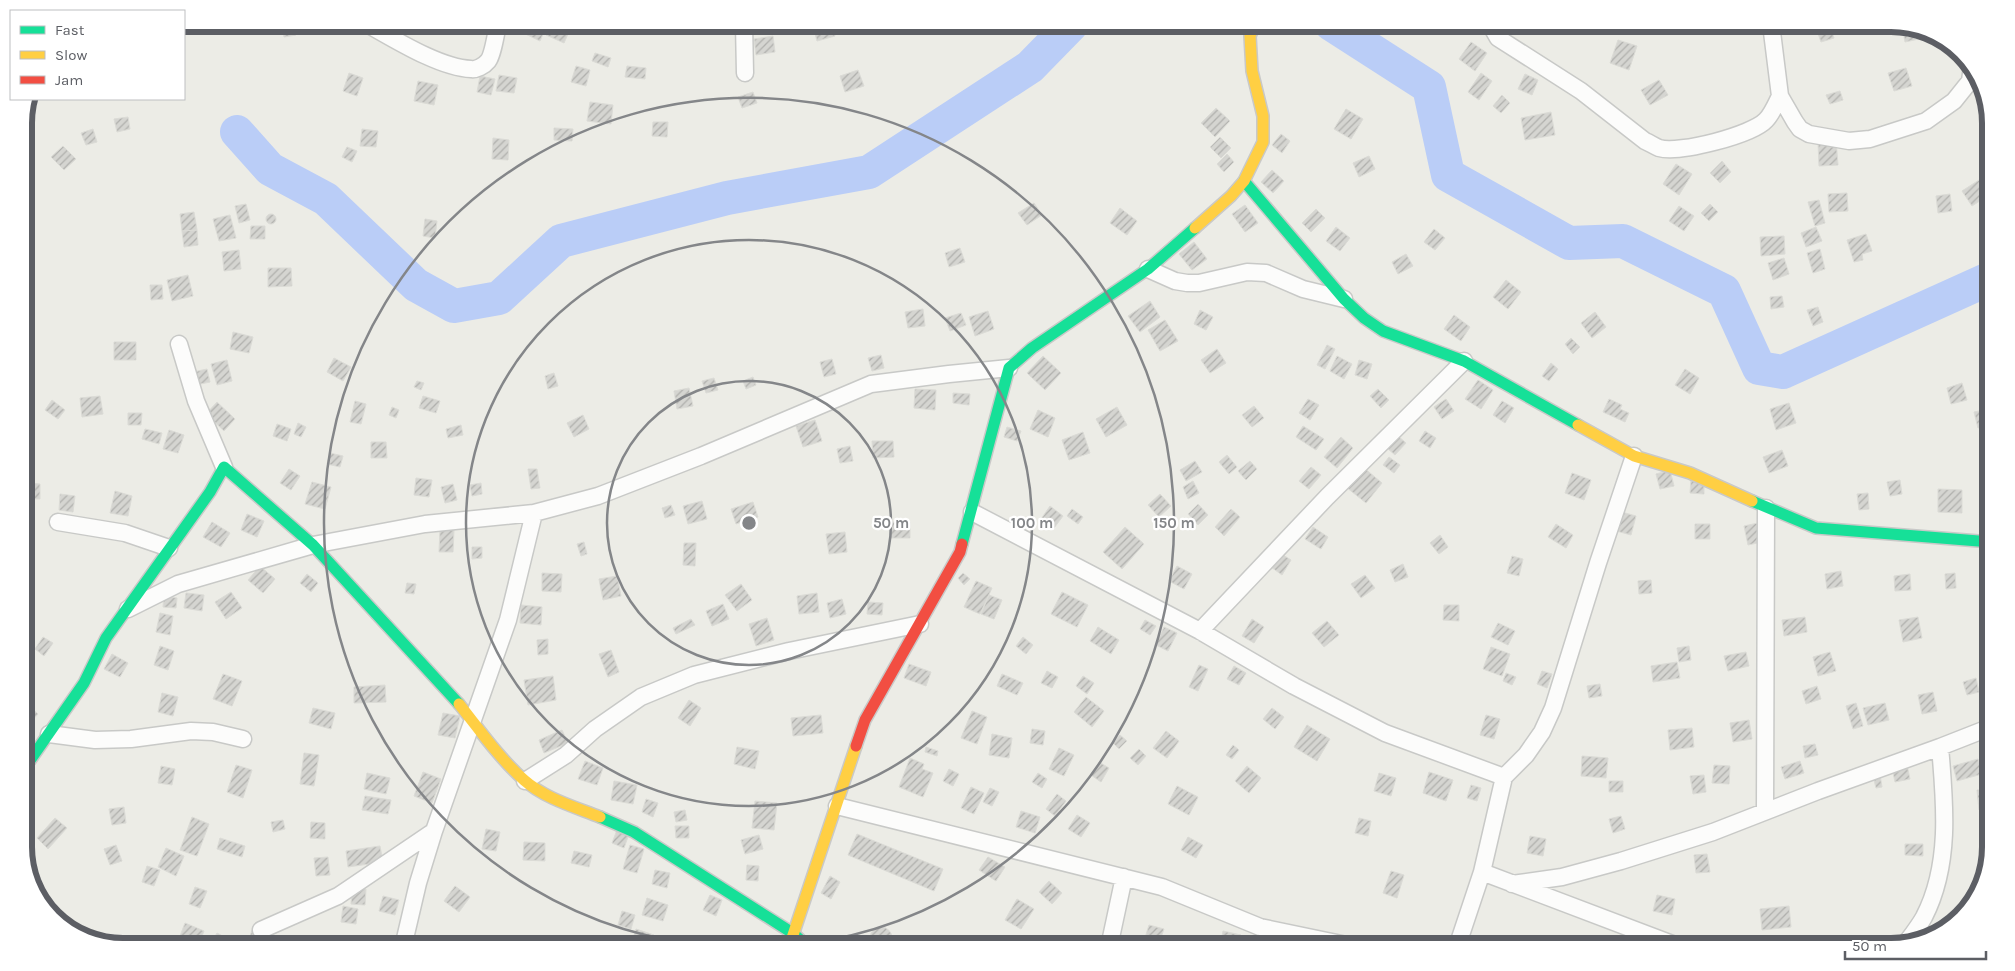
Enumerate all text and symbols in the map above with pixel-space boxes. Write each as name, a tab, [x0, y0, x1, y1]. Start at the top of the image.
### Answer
legend	[10, 10, 185, 100]
text: Fast	[55, 21, 85, 39]
text: Slow	[55, 46, 87, 64]
text: Jam	[55, 71, 83, 89]
centre of rings	[740, 514, 758, 532]
text: 50 m	[873, 514, 909, 532]
text: 100 m	[1011, 514, 1053, 532]
text: 150 m	[1153, 514, 1195, 532]
scale bar	[1845, 928, 1986, 960]
text: 50 m	[1852, 937, 1887, 955]

